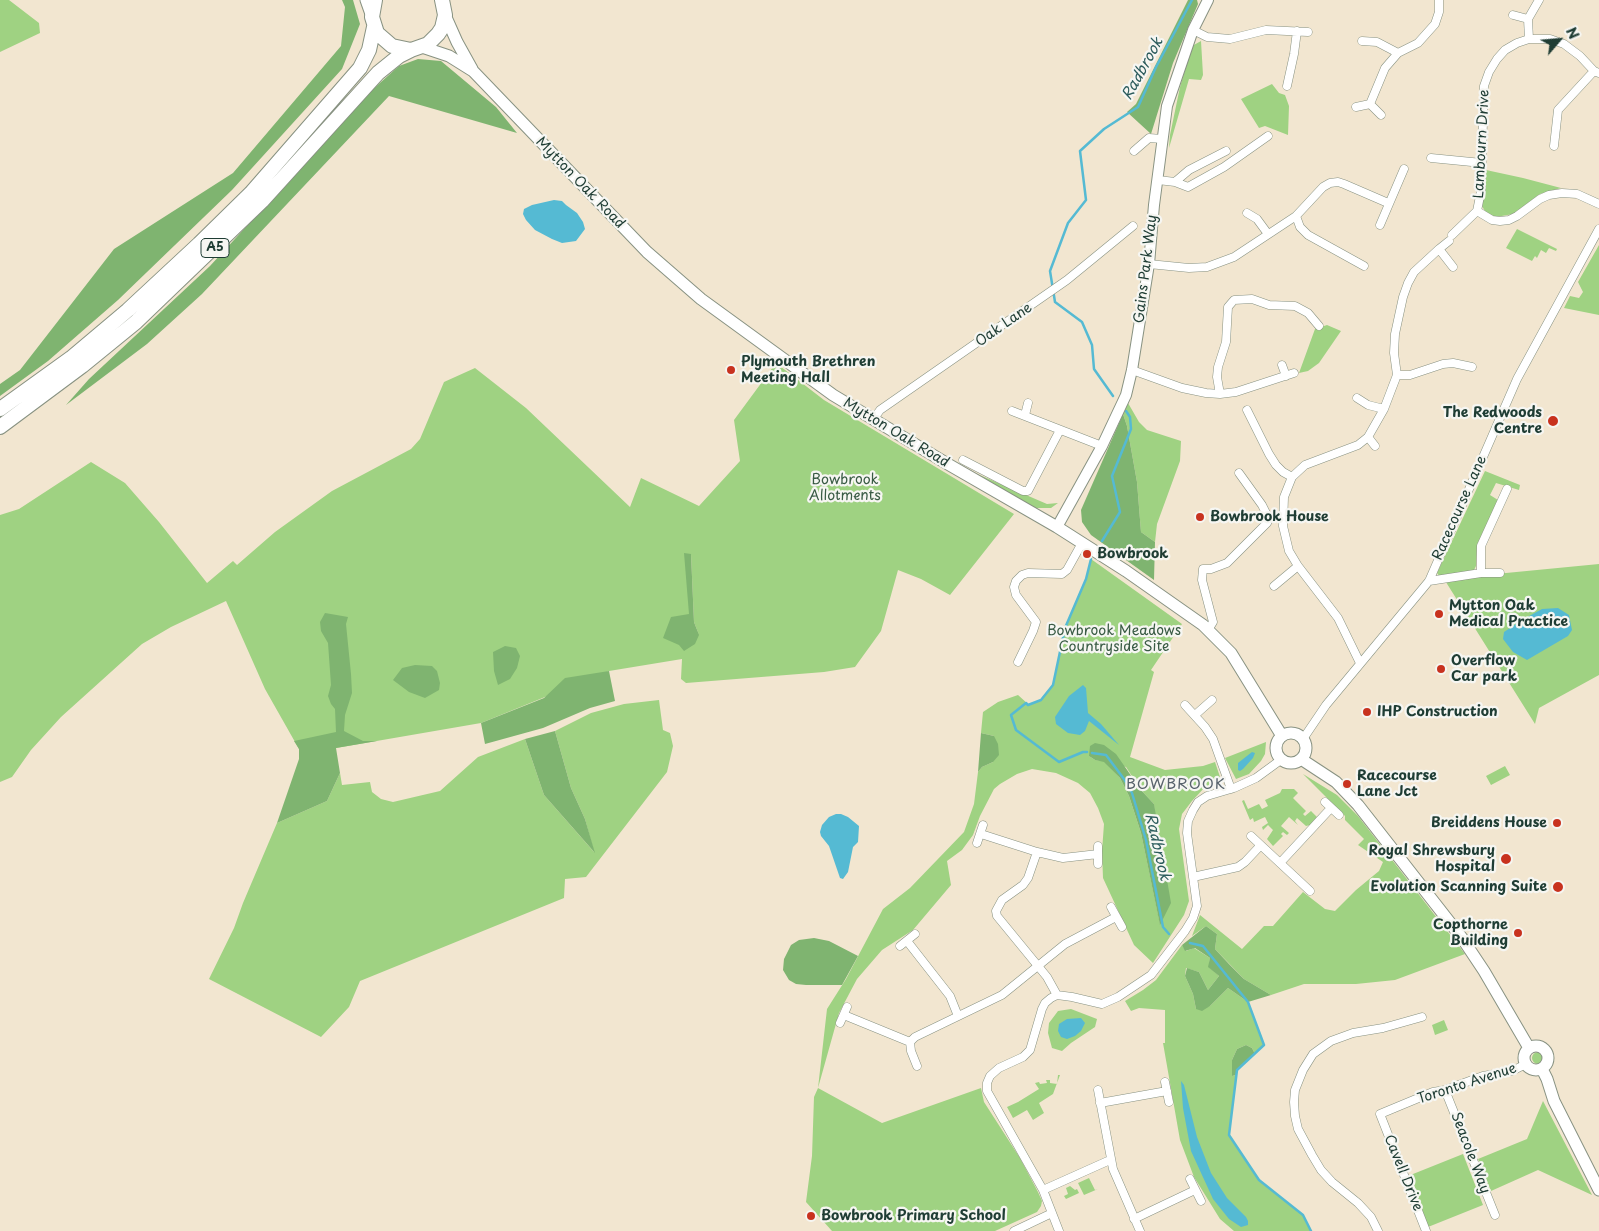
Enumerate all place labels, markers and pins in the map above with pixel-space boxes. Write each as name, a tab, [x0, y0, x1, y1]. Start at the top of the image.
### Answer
place label: Plymouth Brethren Meeting Hall	[741, 354, 875, 387]
marker: Plymouth Brethren Meeting Hall	[725, 364, 737, 376]
place label: The Redwoods Centre	[1443, 405, 1542, 438]
marker: The Redwoods Centre	[1546, 414, 1560, 428]
place label: Bowbrook House	[1210, 509, 1329, 525]
marker: Bowbrook House	[1194, 511, 1206, 523]
place label: Bowbrook	[1097, 546, 1168, 562]
marker: Bowbrook	[1081, 548, 1093, 560]
place label: Mytton Oak Medical Practice	[1449, 598, 1568, 630]
marker: Mytton Oak Medical Practice	[1433, 608, 1445, 620]
place label: Overflow Car park	[1451, 653, 1517, 686]
marker: Overflow Car park	[1435, 663, 1447, 675]
place label: IHP Construction	[1377, 704, 1498, 720]
marker: IHP Construction	[1361, 706, 1373, 718]
place label: Racecourse Lane Jct	[1357, 768, 1437, 800]
marker: Racecourse Lane Jct	[1341, 778, 1353, 790]
place label: Breiddens House	[1431, 815, 1547, 831]
marker: Breiddens House	[1551, 817, 1563, 829]
place label: Royal Shrewsbury Hospital	[1368, 843, 1495, 876]
marker: Royal Shrewsbury Hospital	[1499, 852, 1513, 866]
place label: Evolution Scanning Suite	[1371, 879, 1547, 895]
marker: Evolution Scanning Suite	[1551, 880, 1565, 894]
place label: Copthorne Building	[1433, 917, 1508, 950]
marker: Copthorne Building	[1512, 927, 1524, 939]
place label: Bowbrook Primary School	[821, 1208, 1006, 1224]
marker: Bowbrook Primary School	[805, 1210, 817, 1222]

